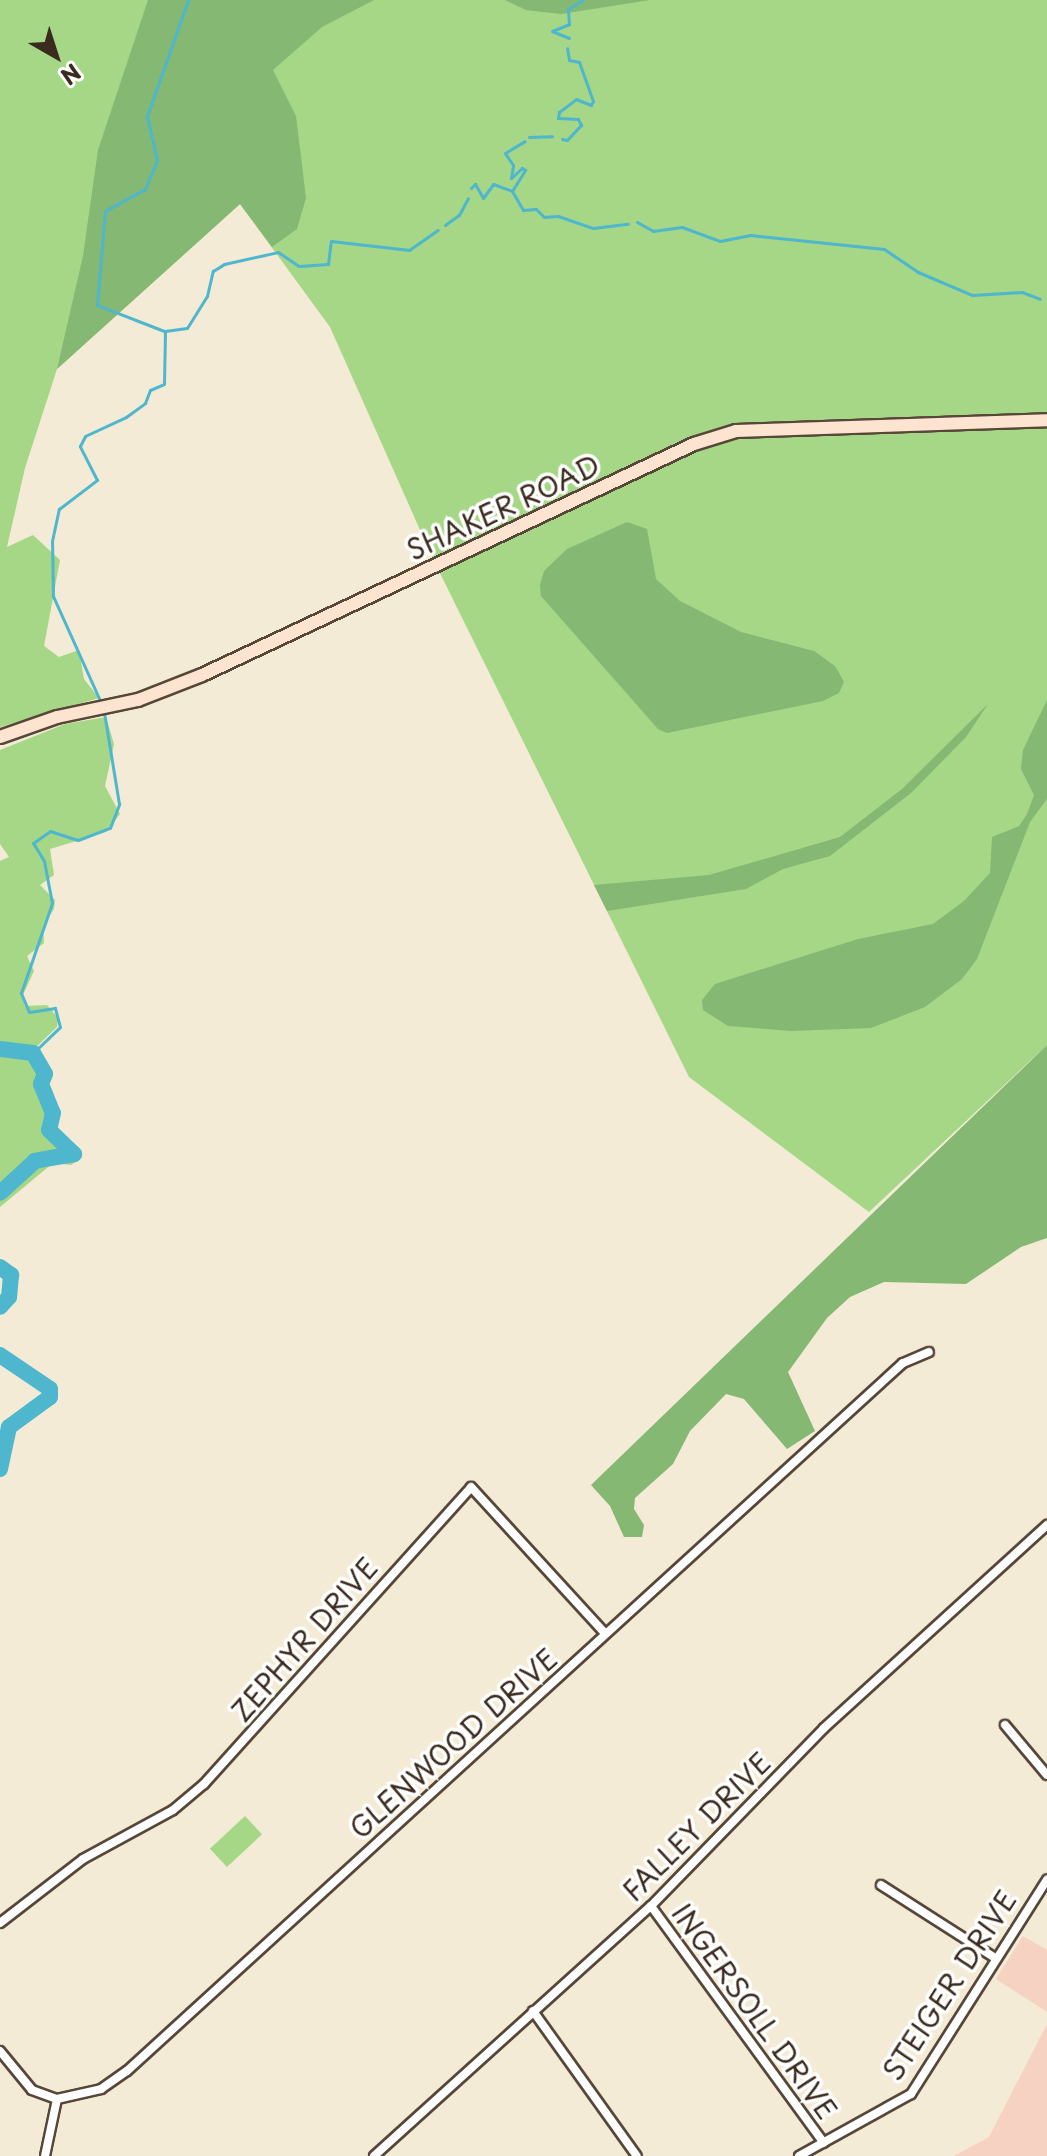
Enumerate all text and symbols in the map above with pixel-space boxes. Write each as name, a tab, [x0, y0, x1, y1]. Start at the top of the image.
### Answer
north arrow	[16, 16, 96, 96]
text: N	[54, 57, 89, 93]
street label: SHAKER ROAD	[400, 447, 606, 567]
street label: ZEPHYR DRIVE	[224, 1550, 384, 1728]
street label: GLENWOOD DRIVE	[342, 1641, 564, 1845]
street label: FALLEY DRIVE	[614, 1744, 778, 1908]
street label: STEIGER DRIVE	[876, 1885, 1022, 2085]
street label: INGERSOLL DRIVE	[666, 1897, 844, 2125]

